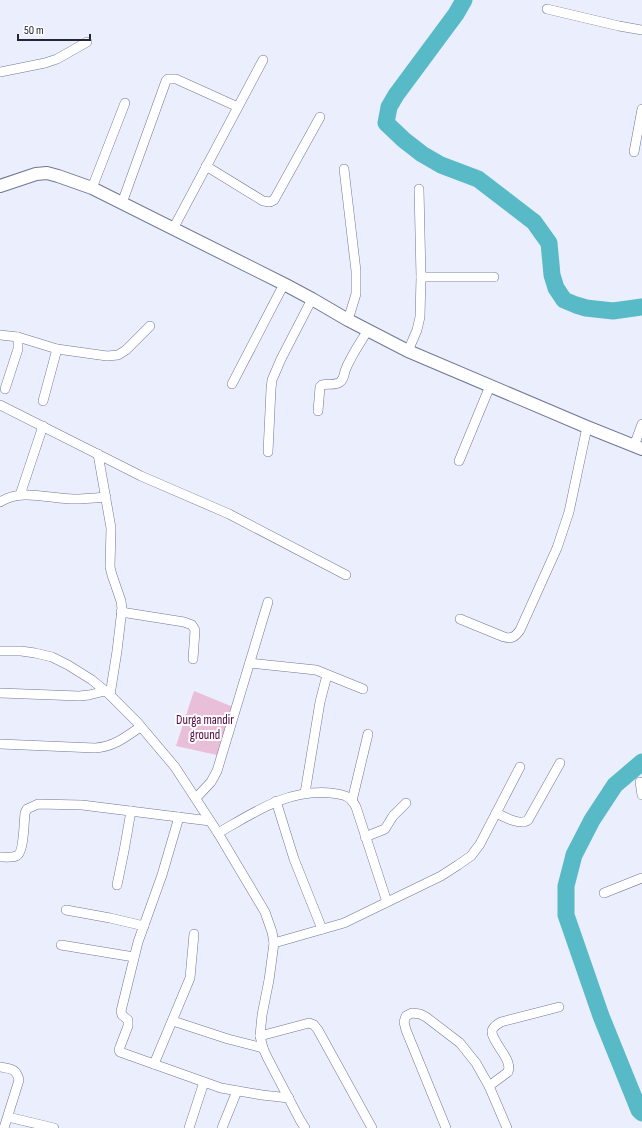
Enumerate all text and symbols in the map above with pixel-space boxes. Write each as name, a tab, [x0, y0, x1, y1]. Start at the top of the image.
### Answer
scale bar	[18, 16, 90, 42]
text: 50 m	[24, 23, 44, 38]
park label: Durga mandir ground	[176, 712, 234, 743]

